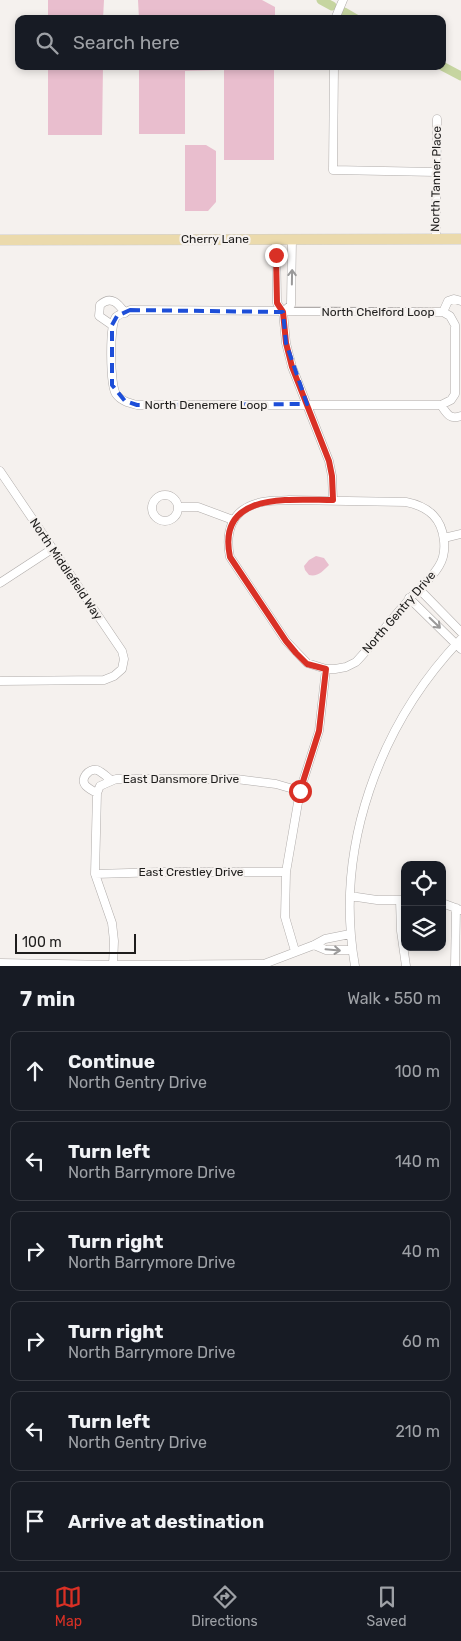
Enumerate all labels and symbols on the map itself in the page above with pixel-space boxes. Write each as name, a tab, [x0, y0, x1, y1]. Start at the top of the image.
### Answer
street label: North Tanner Place	[428, 126, 444, 232]
street label: Cherry Lane	[181, 232, 249, 246]
route end	[265, 244, 288, 267]
one-way arrow	[287, 270, 297, 286]
street label: North Chelford Loop	[321, 305, 435, 319]
street label: North Denemere Loop	[145, 398, 267, 412]
street label: North Middlefield Way	[27, 516, 105, 623]
street label: North Gentry Drive	[360, 568, 439, 656]
one-way arrow	[429, 617, 442, 629]
street label: East Dansmore Drive	[123, 772, 240, 786]
route start	[289, 780, 312, 803]
street label: East Crestley Drive	[138, 865, 244, 879]
scale bar	[15, 931, 136, 954]
one-way arrow	[324, 945, 340, 955]

